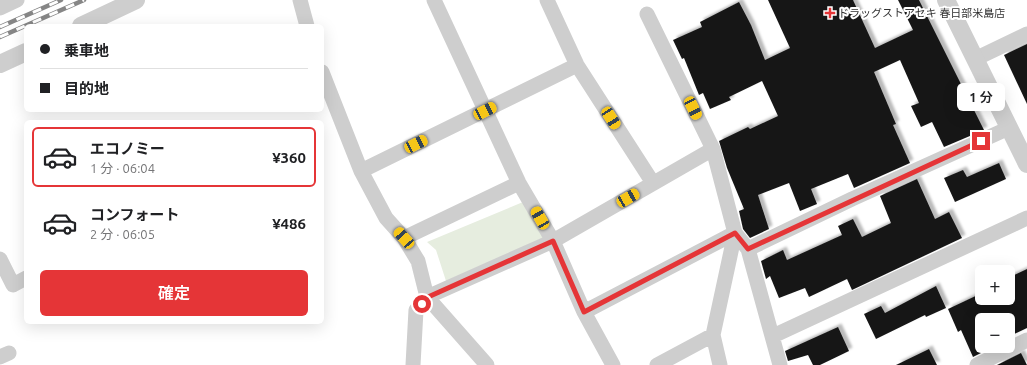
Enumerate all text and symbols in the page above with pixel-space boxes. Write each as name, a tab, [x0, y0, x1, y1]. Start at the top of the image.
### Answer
place label: ドラッグストアセキ 春日部米島店	[838, 7, 1005, 19]
marker: ドラッグストアセキ 春日部米島店	[825, 8, 835, 18]
text: 乗車地	[64, 42, 109, 59]
text: 目的地	[64, 80, 109, 97]
callout: 1 分	[957, 83, 1005, 111]
text: 1 分	[969, 90, 993, 104]
car	[682, 95, 704, 121]
car	[472, 100, 498, 122]
car	[599, 105, 623, 131]
route end	[972, 132, 990, 150]
car	[403, 133, 429, 155]
icon: car	[42, 139, 78, 175]
text: エコノミー	[90, 140, 165, 157]
text: ¥360	[272, 149, 306, 166]
text: 1 分 · 06:04	[90, 161, 155, 175]
car	[615, 187, 641, 209]
icon: car	[42, 205, 78, 241]
car	[529, 205, 551, 231]
text: コンフォート	[90, 206, 180, 223]
text: ¥486	[272, 215, 306, 232]
car	[392, 225, 416, 251]
text: 2 分 · 06:05	[90, 227, 155, 241]
map controls	[975, 265, 1015, 353]
button: +	[975, 265, 1015, 305]
button: 確定	[40, 270, 308, 316]
route start	[413, 295, 431, 313]
button: −	[975, 313, 1015, 353]

